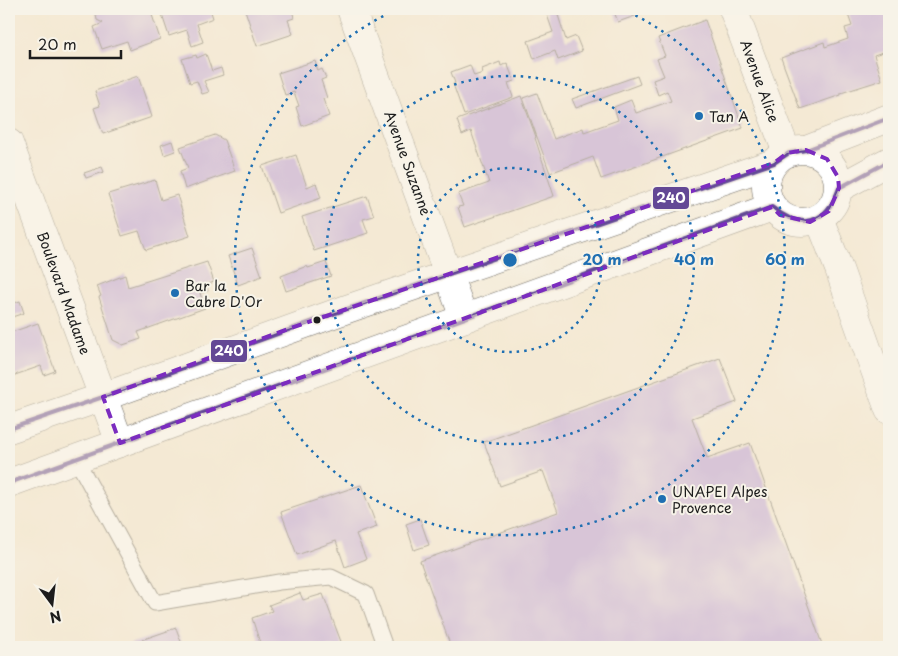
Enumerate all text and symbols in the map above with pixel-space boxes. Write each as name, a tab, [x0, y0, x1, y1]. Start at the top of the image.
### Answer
scale bar	[30, 28, 121, 60]
text: 20 m	[38, 32, 77, 55]
street label: Avenue Alice	[735, 37, 785, 125]
place label: Tan A	[709, 106, 749, 127]
street label: Avenue Suzanne	[379, 108, 437, 219]
marker: Tan A	[693, 110, 705, 122]
line badge: 240	[652, 186, 690, 210]
text: 240	[656, 187, 686, 208]
street label: Boulevard Madame	[32, 228, 96, 358]
text: 20 m	[583, 247, 621, 270]
text: 40 m	[674, 247, 714, 270]
text: 60 m	[765, 247, 805, 270]
centre of rings	[501, 251, 519, 269]
place label: Bar la Cabre D'Or	[185, 275, 263, 312]
marker: Bar la Cabre D'Or	[169, 287, 181, 299]
unlabelled marker	[312, 315, 322, 325]
line badge: 240	[210, 339, 248, 363]
text: 240	[214, 340, 244, 361]
place label: UNAPEI Alpes Provence	[672, 481, 767, 518]
marker: UNAPEI Alpes Provence	[656, 493, 668, 505]
north arrow	[28, 578, 78, 628]
text: N	[47, 605, 64, 629]

